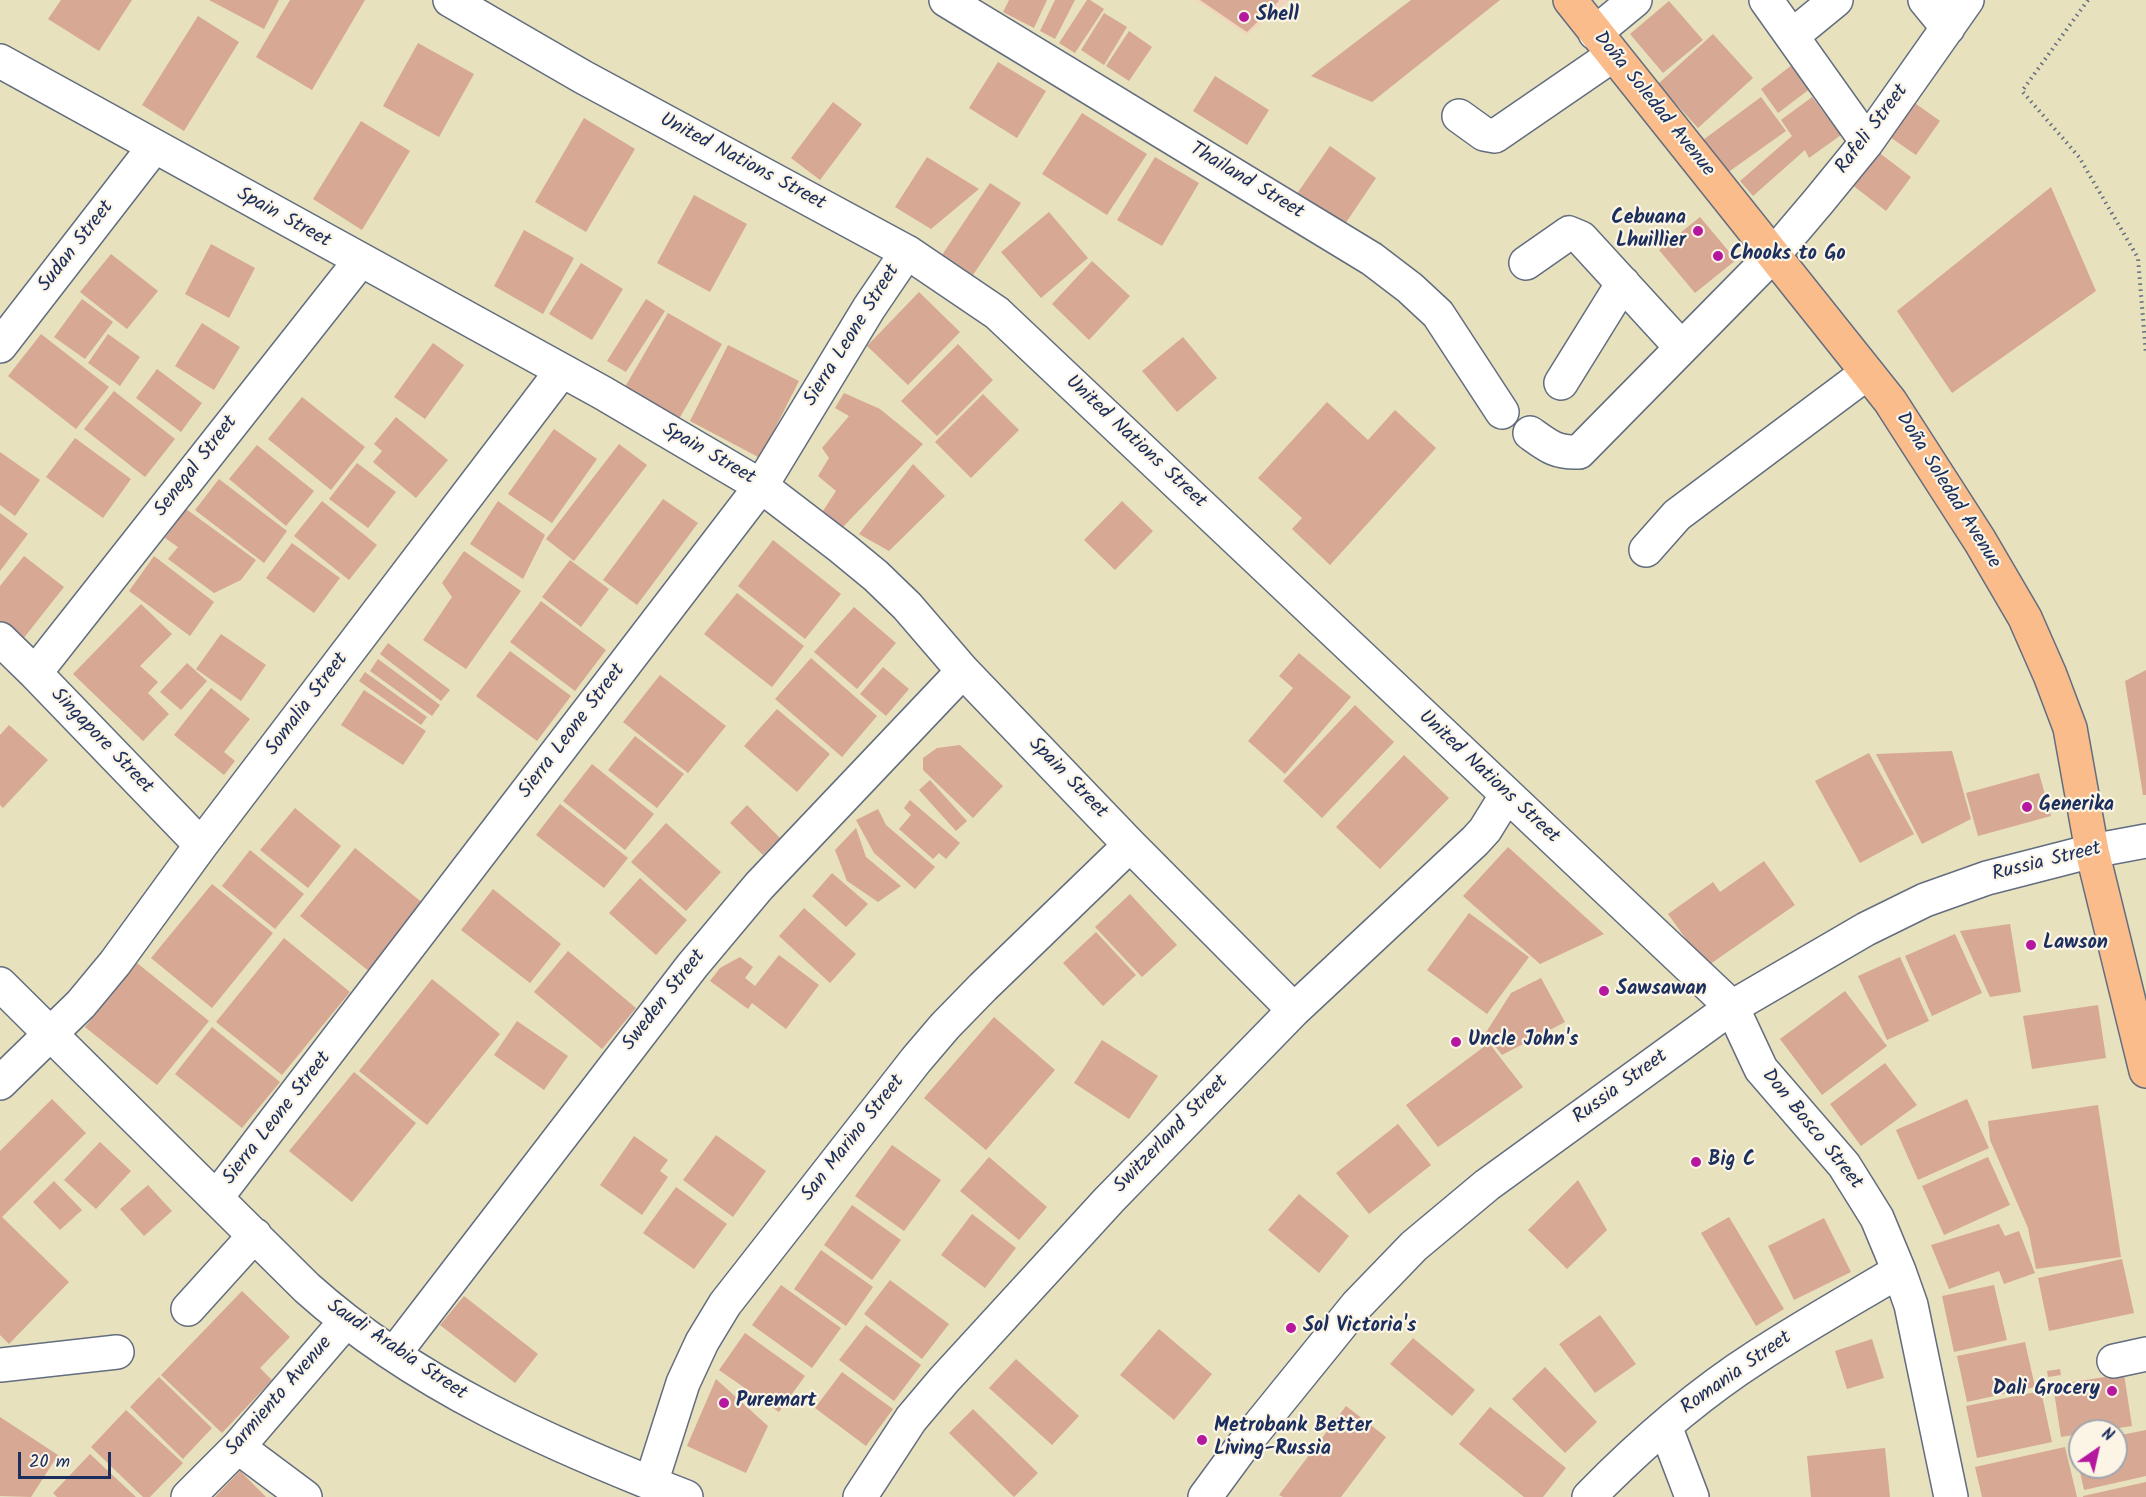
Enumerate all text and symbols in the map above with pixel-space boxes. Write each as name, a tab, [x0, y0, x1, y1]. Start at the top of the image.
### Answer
place label: Shell	[1256, 5, 1299, 29]
marker: Shell	[1237, 10, 1251, 24]
street label: Doña Soledad Avenue	[1587, 28, 1719, 182]
street label: Rafeli Street	[1832, 80, 1914, 180]
street label: United Nations Street	[655, 109, 829, 217]
street label: Thailand Street	[1184, 138, 1308, 226]
street label: Spain Street	[232, 183, 334, 255]
street label: Sudan Street	[34, 197, 120, 297]
place label: Cebuana Lhuillier	[1611, 208, 1686, 255]
marker: Cebuana Lhuillier	[1691, 224, 1705, 238]
place label: Chooks to Go	[1730, 244, 1846, 268]
marker: Chooks to Go	[1711, 249, 1725, 263]
street label: Sierra Leone Street	[800, 261, 906, 411]
street label: United Nations Street	[1059, 371, 1211, 515]
street label: Doña Soledad Avenue	[1889, 408, 2005, 574]
street label: Senegal Street	[150, 412, 244, 522]
street label: Spain Street	[657, 419, 759, 491]
street label: Somalia Street	[261, 649, 355, 761]
street label: Sierra Leone Street	[515, 660, 631, 804]
street label: Singapore Street	[44, 684, 158, 800]
street label: United Nations Street	[1412, 706, 1564, 850]
street label: Spain Street	[1022, 733, 1112, 825]
place label: Generika	[2039, 795, 2114, 819]
marker: Generika	[2020, 800, 2034, 814]
street label: Russia Street	[1990, 838, 2104, 888]
place label: Lawson	[2043, 933, 2108, 957]
marker: Lawson	[2024, 938, 2038, 952]
street label: Sweden Street	[618, 946, 712, 1056]
place label: Sawsawan	[1616, 979, 1706, 1003]
marker: Sawsawan	[1597, 984, 1611, 998]
place label: Uncle John's	[1468, 1030, 1578, 1054]
marker: Uncle John's	[1449, 1035, 1463, 1049]
street label: Russia Street	[1569, 1046, 1673, 1130]
street label: Sierra Leone Street	[219, 1048, 337, 1190]
street label: Don Bosco Street	[1755, 1065, 1867, 1195]
street label: San Marino Street	[797, 1071, 911, 1207]
street label: Switzerland Street	[1110, 1071, 1234, 1199]
place label: Big C	[1708, 1150, 1755, 1174]
marker: Big C	[1689, 1155, 1703, 1169]
street label: Saudi Arabia Street	[321, 1295, 471, 1407]
place label: Sol Victoria's	[1303, 1316, 1416, 1340]
marker: Sol Victoria's	[1284, 1321, 1298, 1335]
street label: Romania Street	[1677, 1327, 1797, 1421]
street label: Sarmiento Avenue	[222, 1332, 338, 1462]
place label: Dali Grocery	[1993, 1379, 2100, 1403]
marker: Dali Grocery	[2105, 1384, 2119, 1398]
place label: Puremart	[736, 1391, 817, 1415]
marker: Puremart	[717, 1396, 731, 1410]
place label: Metrobank Better Living-Russia	[1214, 1416, 1372, 1463]
north arrow	[2068, 1419, 2128, 1479]
text: N	[2096, 1422, 2118, 1449]
marker: Metrobank Better Living-Russia	[1195, 1433, 1209, 1447]
scale bar	[21, 1440, 114, 1478]
text: 20 m	[29, 1448, 70, 1477]

